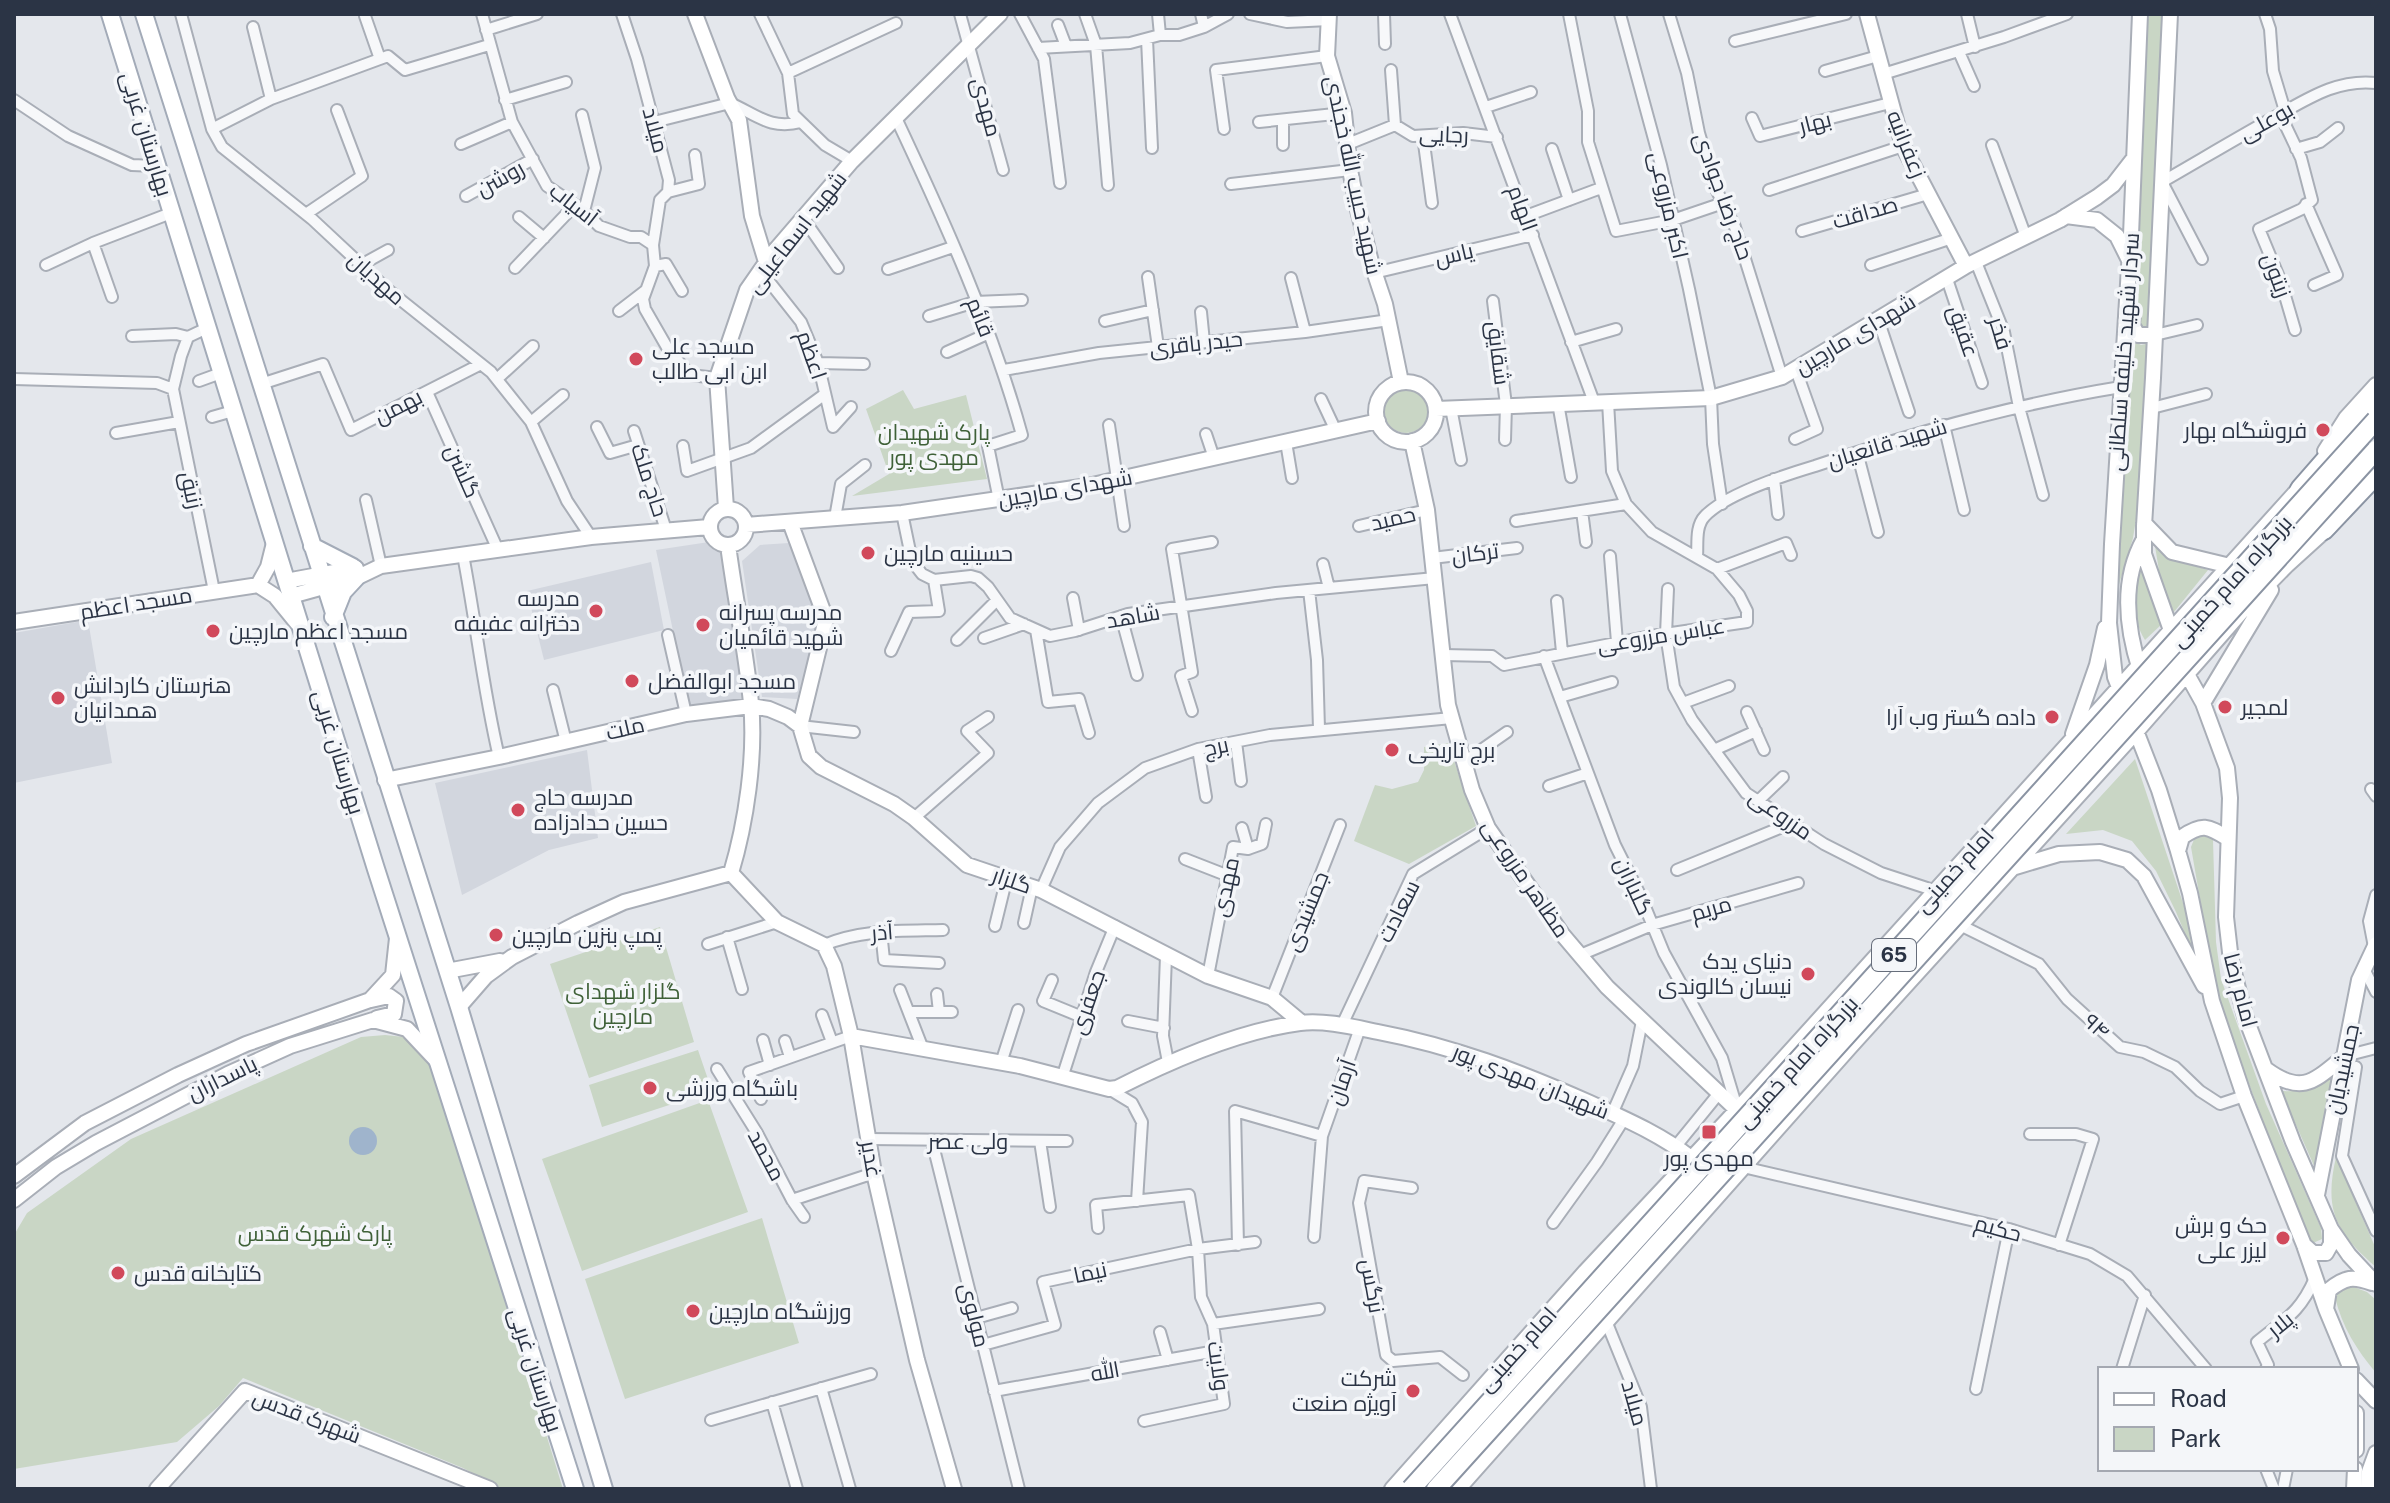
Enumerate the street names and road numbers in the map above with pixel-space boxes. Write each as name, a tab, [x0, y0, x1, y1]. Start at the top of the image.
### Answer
street label: بهارستان غربی	[115, 69, 178, 200]
street label: شهید حبیب الله خجندی	[1319, 73, 1389, 277]
street label: مهدی	[966, 75, 1007, 140]
street label: بوعلی	[2234, 96, 2298, 147]
street label: میلاد	[637, 104, 675, 156]
street label: بهار	[1794, 105, 1834, 140]
street label: زعفرانیه	[1882, 106, 1932, 182]
street label: رجایی	[1419, 120, 1469, 149]
street label: حاج رضا جوادی	[1687, 129, 1759, 264]
street label: اکبر مزروعی	[1643, 149, 1694, 261]
street label: روشن	[471, 154, 529, 203]
street label: شهید اسماعیلی	[740, 166, 852, 299]
street label: آسیاب	[545, 177, 604, 231]
street label: الهام	[1500, 182, 1543, 235]
street label: صداقت	[1829, 190, 1901, 234]
street label: سردار شهید خلیفه سلطانی	[2102, 232, 2145, 472]
street label: یاس	[1432, 237, 1476, 272]
street label: مهدیان	[343, 246, 411, 311]
street label: زیتون	[2257, 249, 2297, 301]
street label: شهدای مارچین	[1790, 288, 1921, 382]
street label: قائم	[959, 293, 1001, 342]
street label: عقیق	[1942, 302, 1985, 361]
street label: فخر	[1983, 311, 2018, 353]
street label: شقایق	[1481, 319, 1516, 387]
street label: حیدر باقری	[1148, 325, 1244, 361]
street label: اعظم	[789, 327, 832, 384]
street label: بهمن	[370, 383, 427, 430]
street label: شهید قانعیان	[1824, 412, 1950, 474]
street label: گلشن	[439, 440, 486, 502]
street label: حاج ملک	[624, 440, 674, 521]
street label: شهدای مارچین	[996, 463, 1135, 515]
street label: زنبق	[174, 469, 209, 511]
street label: حمید	[1368, 500, 1418, 536]
street label: بزرگراه امام خمینی	[2165, 510, 2299, 654]
street label: ترکان	[1450, 537, 1500, 569]
street label: مسجد اعظم	[78, 581, 194, 628]
street label: شاهد	[1104, 599, 1162, 633]
street label: عباس مزروعی	[1595, 612, 1727, 659]
street label: بهارستان غربی	[307, 687, 370, 818]
street label: ملت	[603, 711, 647, 745]
street label: برج	[1201, 731, 1231, 763]
street label: مزروعی	[1744, 783, 1818, 846]
street label: مظاهر مزروعی	[1476, 814, 1575, 943]
street label: امام خمینی	[1909, 822, 2001, 920]
street label: گلباران	[1609, 853, 1659, 919]
street label: مهدی	[1206, 855, 1245, 919]
street label: گلزار	[987, 861, 1035, 899]
street label: جمشیدی	[1278, 867, 1334, 955]
street label: سعادت	[1371, 875, 1425, 947]
street label: مریم	[1688, 890, 1735, 929]
street label: آذر	[868, 918, 894, 946]
road number: 65	[1872, 939, 1916, 971]
street label: امام رضا	[2216, 950, 2263, 1031]
street label: جعفری	[1064, 966, 1110, 1038]
street label: بزرگراه امام خمینی	[1731, 991, 1865, 1135]
street label: ۹۴	[2079, 1008, 2115, 1044]
street label: جمشیدیان	[2320, 1022, 2364, 1116]
street label: شهیدان مهدی پور	[1446, 1037, 1613, 1126]
street label: پاسداران	[183, 1050, 262, 1108]
street label: آرمان	[1321, 1055, 1361, 1108]
street label: محمد	[743, 1125, 791, 1185]
street label: ولی عصر	[926, 1128, 1008, 1155]
street label: غدیر	[856, 1136, 888, 1180]
street label: حکیم	[1971, 1209, 2024, 1250]
street label: نیما	[1071, 1256, 1109, 1288]
street label: نرگس	[1354, 1257, 1391, 1315]
street label: مولوی	[954, 1280, 996, 1350]
street label: امام خمینی	[1472, 1301, 1564, 1399]
street label: بهارستان غربی	[503, 1305, 568, 1436]
street label: پلار	[2260, 1306, 2300, 1345]
street label: ولایت	[1203, 1339, 1235, 1393]
street label: الله	[1088, 1355, 1122, 1386]
street label: میلاد	[1616, 1377, 1654, 1429]
street label: شهرک قدس	[249, 1383, 365, 1449]

